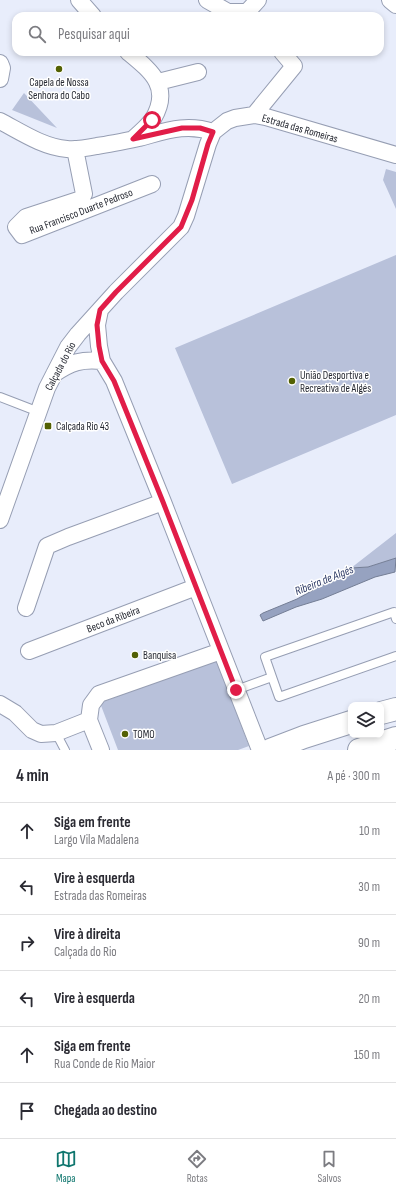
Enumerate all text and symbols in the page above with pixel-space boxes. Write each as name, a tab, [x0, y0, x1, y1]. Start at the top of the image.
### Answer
search box	[12, 12, 384, 56]
icon: search	[26, 23, 48, 45]
text: Pesquisar aqui	[58, 25, 130, 44]
marker: Capela de Nossa Senhora do Cabo	[54, 64, 64, 74]
place label: Capela de Nossa Senhora do Cabo	[28, 76, 90, 102]
route start	[143, 111, 161, 129]
street label: Estrada das Romeiras	[260, 111, 339, 146]
street label: Rua Francisco Duarte Pedroso	[28, 186, 135, 237]
street label: Calçada do Rio	[42, 339, 79, 393]
place label: União Desportiva e Recreativa de Algés	[300, 369, 371, 395]
marker: União Desportiva e Recreativa de Algés	[287, 376, 297, 386]
place label: Calçada Rio 43	[56, 420, 110, 433]
marker: Calçada Rio 43	[43, 421, 53, 431]
water label: Ribeira de Algés	[293, 562, 356, 599]
street label: Beco da Ribeira	[85, 603, 142, 636]
place label: Banquisa	[143, 649, 176, 662]
marker: Banquisa	[130, 650, 140, 660]
route end	[227, 681, 245, 699]
map controls	[348, 702, 384, 738]
button: layers	[348, 702, 384, 738]
place label: TOMO	[133, 728, 155, 741]
marker: TOMO	[120, 729, 130, 739]
text: 4 min	[16, 766, 49, 786]
text: A pé · 300 m	[328, 768, 380, 784]
text: Siga em frente	[54, 813, 131, 832]
icon: ahead	[16, 820, 38, 842]
text: 10 m	[359, 823, 380, 839]
text: Largo Vila Madalena	[54, 832, 139, 848]
text: Vire à esquerda	[54, 869, 135, 888]
icon: left	[16, 876, 38, 898]
text: 30 m	[358, 879, 380, 895]
text: Estrada das Romeiras	[54, 888, 147, 904]
text: Vire à direita	[54, 925, 121, 944]
icon: right	[16, 932, 38, 954]
text: 90 m	[358, 935, 380, 951]
text: Calçada do Rio	[54, 944, 117, 960]
icon: left	[16, 988, 38, 1010]
text: Vire à esquerda	[54, 989, 135, 1008]
text: 20 m	[358, 991, 380, 1007]
text: Siga em frente	[54, 1037, 131, 1056]
icon: ahead	[16, 1044, 38, 1066]
text: 150 m	[354, 1047, 380, 1063]
text: Rua Conde de Rio Maior	[54, 1056, 155, 1072]
icon: arrive	[16, 1100, 38, 1122]
text: Chegada ao destino	[54, 1101, 157, 1120]
tab: Mapa	[55, 1148, 77, 1185]
tab: Rotas	[186, 1148, 208, 1185]
tab: Salvos	[318, 1148, 341, 1185]

